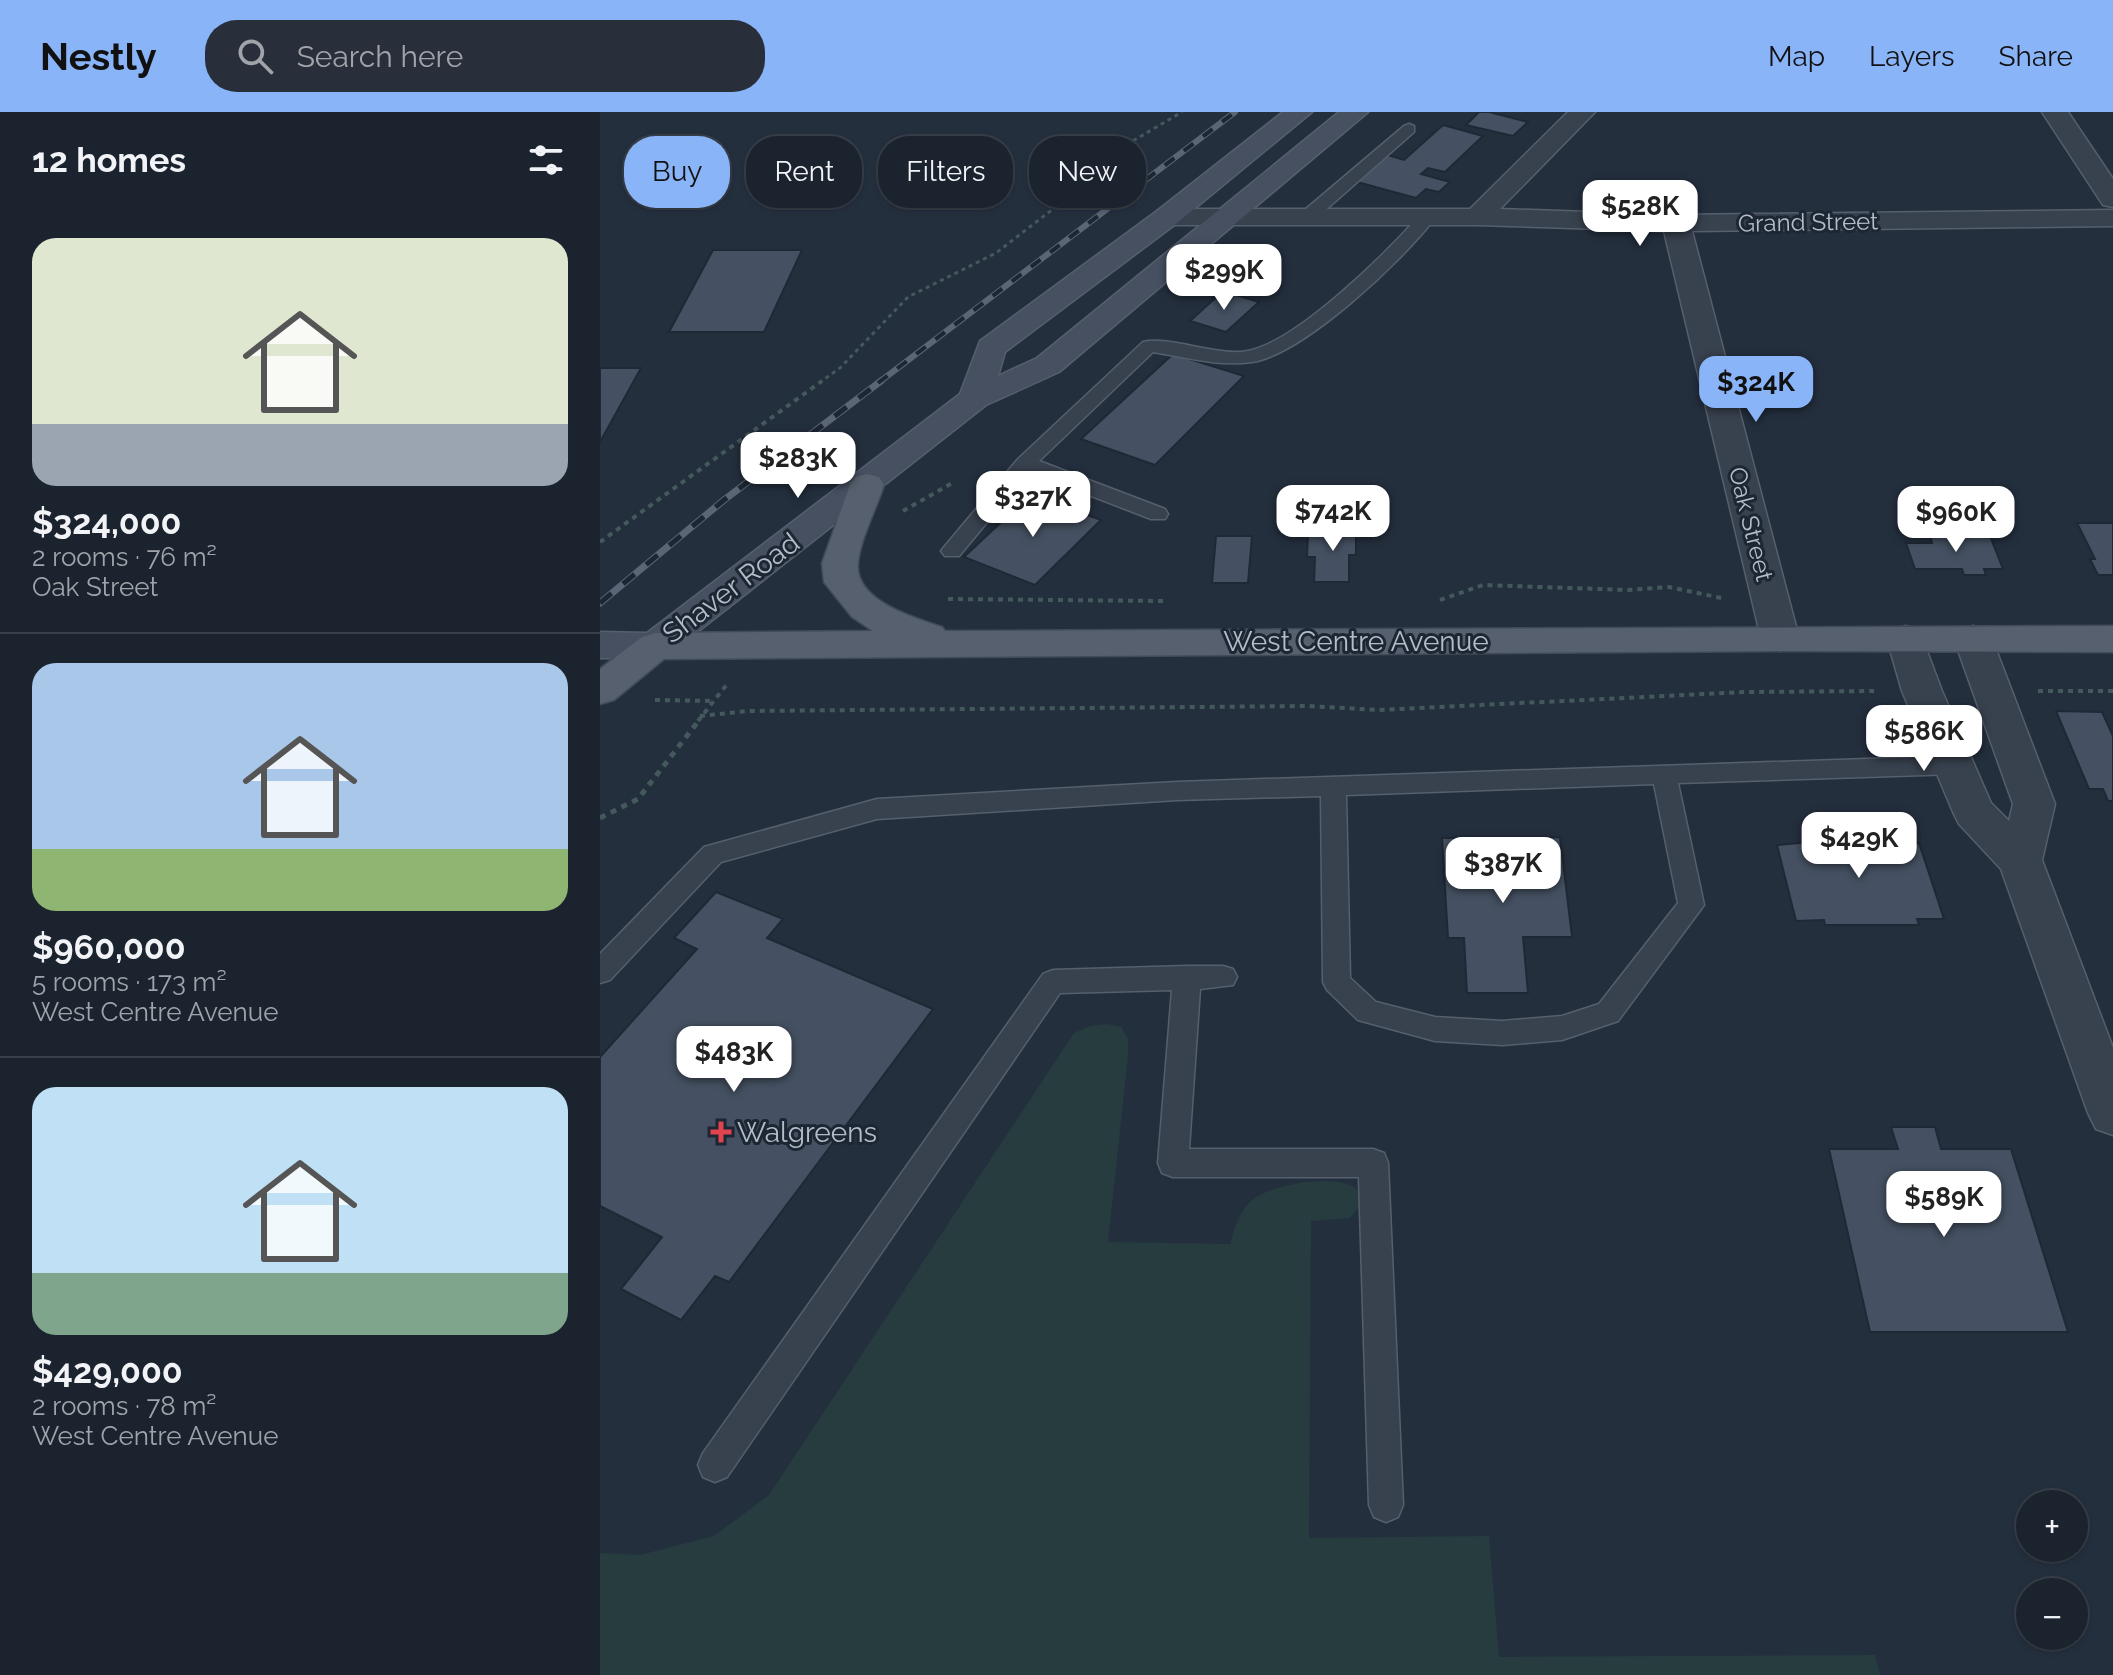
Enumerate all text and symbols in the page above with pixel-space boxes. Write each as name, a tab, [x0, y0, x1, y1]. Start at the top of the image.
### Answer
search box	[205, 20, 765, 92]
text: Nestly	[40, 34, 157, 79]
icon: search	[233, 34, 277, 78]
text: Search here	[297, 39, 463, 74]
text: Map	[1768, 40, 1825, 73]
text: Layers	[1869, 40, 1955, 73]
text: Share	[1999, 40, 2073, 73]
chip: Buy	[624, 136, 730, 208]
chip: Rent	[746, 136, 862, 208]
chip: Filters	[878, 136, 1013, 208]
chip: New	[1029, 136, 1146, 208]
icon: filters	[524, 138, 568, 182]
text: 12 homes	[32, 140, 186, 180]
pin: $528K	[1584, 180, 1696, 248]
text: $528K	[1601, 191, 1679, 221]
street label: Grand Street	[1738, 206, 1878, 238]
pin: $299K	[1168, 244, 1280, 312]
text: $299K	[1184, 255, 1264, 285]
icon: home	[228, 290, 372, 434]
pin: $324K	[1700, 356, 1812, 424]
text: $324K	[1717, 367, 1795, 397]
pin: $283K	[742, 432, 854, 500]
text: $283K	[759, 443, 837, 473]
street label: Oak Street	[1723, 464, 1779, 584]
pin: $327K	[977, 471, 1089, 539]
text: $327K	[994, 482, 1072, 512]
pin: $742K	[1277, 485, 1389, 553]
pin: $960K	[1900, 486, 2012, 554]
text: $742K	[1295, 496, 1371, 526]
text: $960K	[1916, 497, 1996, 527]
text: $324,000	[32, 502, 181, 542]
street label: Shaver Road	[656, 526, 806, 650]
text: 2 rooms · 76 m²	[32, 542, 217, 572]
text: Oak Street	[32, 572, 158, 602]
street label: West Centre Avenue	[1223, 625, 1489, 658]
pin: $586K	[1868, 705, 1980, 773]
icon: home	[228, 715, 372, 859]
text: $586K	[1884, 716, 1964, 746]
pin: $429K	[1803, 812, 1915, 880]
text: $429K	[1820, 823, 1898, 853]
pin: $387K	[1447, 837, 1559, 905]
text: $387K	[1464, 848, 1542, 878]
text: $960,000	[32, 927, 186, 967]
text: 5 rooms · 173 m²	[32, 967, 226, 997]
text: West Centre Avenue	[32, 997, 278, 1027]
pin: $483K	[678, 1026, 790, 1094]
text: $483K	[695, 1037, 773, 1067]
place label: Walgreens	[737, 1116, 877, 1149]
marker: Walgreens	[712, 1123, 730, 1141]
icon: home	[228, 1139, 372, 1283]
pin: $589K	[1888, 1171, 2000, 1239]
text: $589K	[1904, 1182, 1984, 1212]
text: $429,000	[32, 1351, 183, 1391]
text: 2 rooms · 78 m²	[32, 1391, 216, 1421]
text: West Centre Avenue	[32, 1421, 278, 1451]
map controls	[2016, 1490, 2088, 1650]
button: +	[2016, 1490, 2088, 1562]
button: −	[2016, 1578, 2088, 1650]

